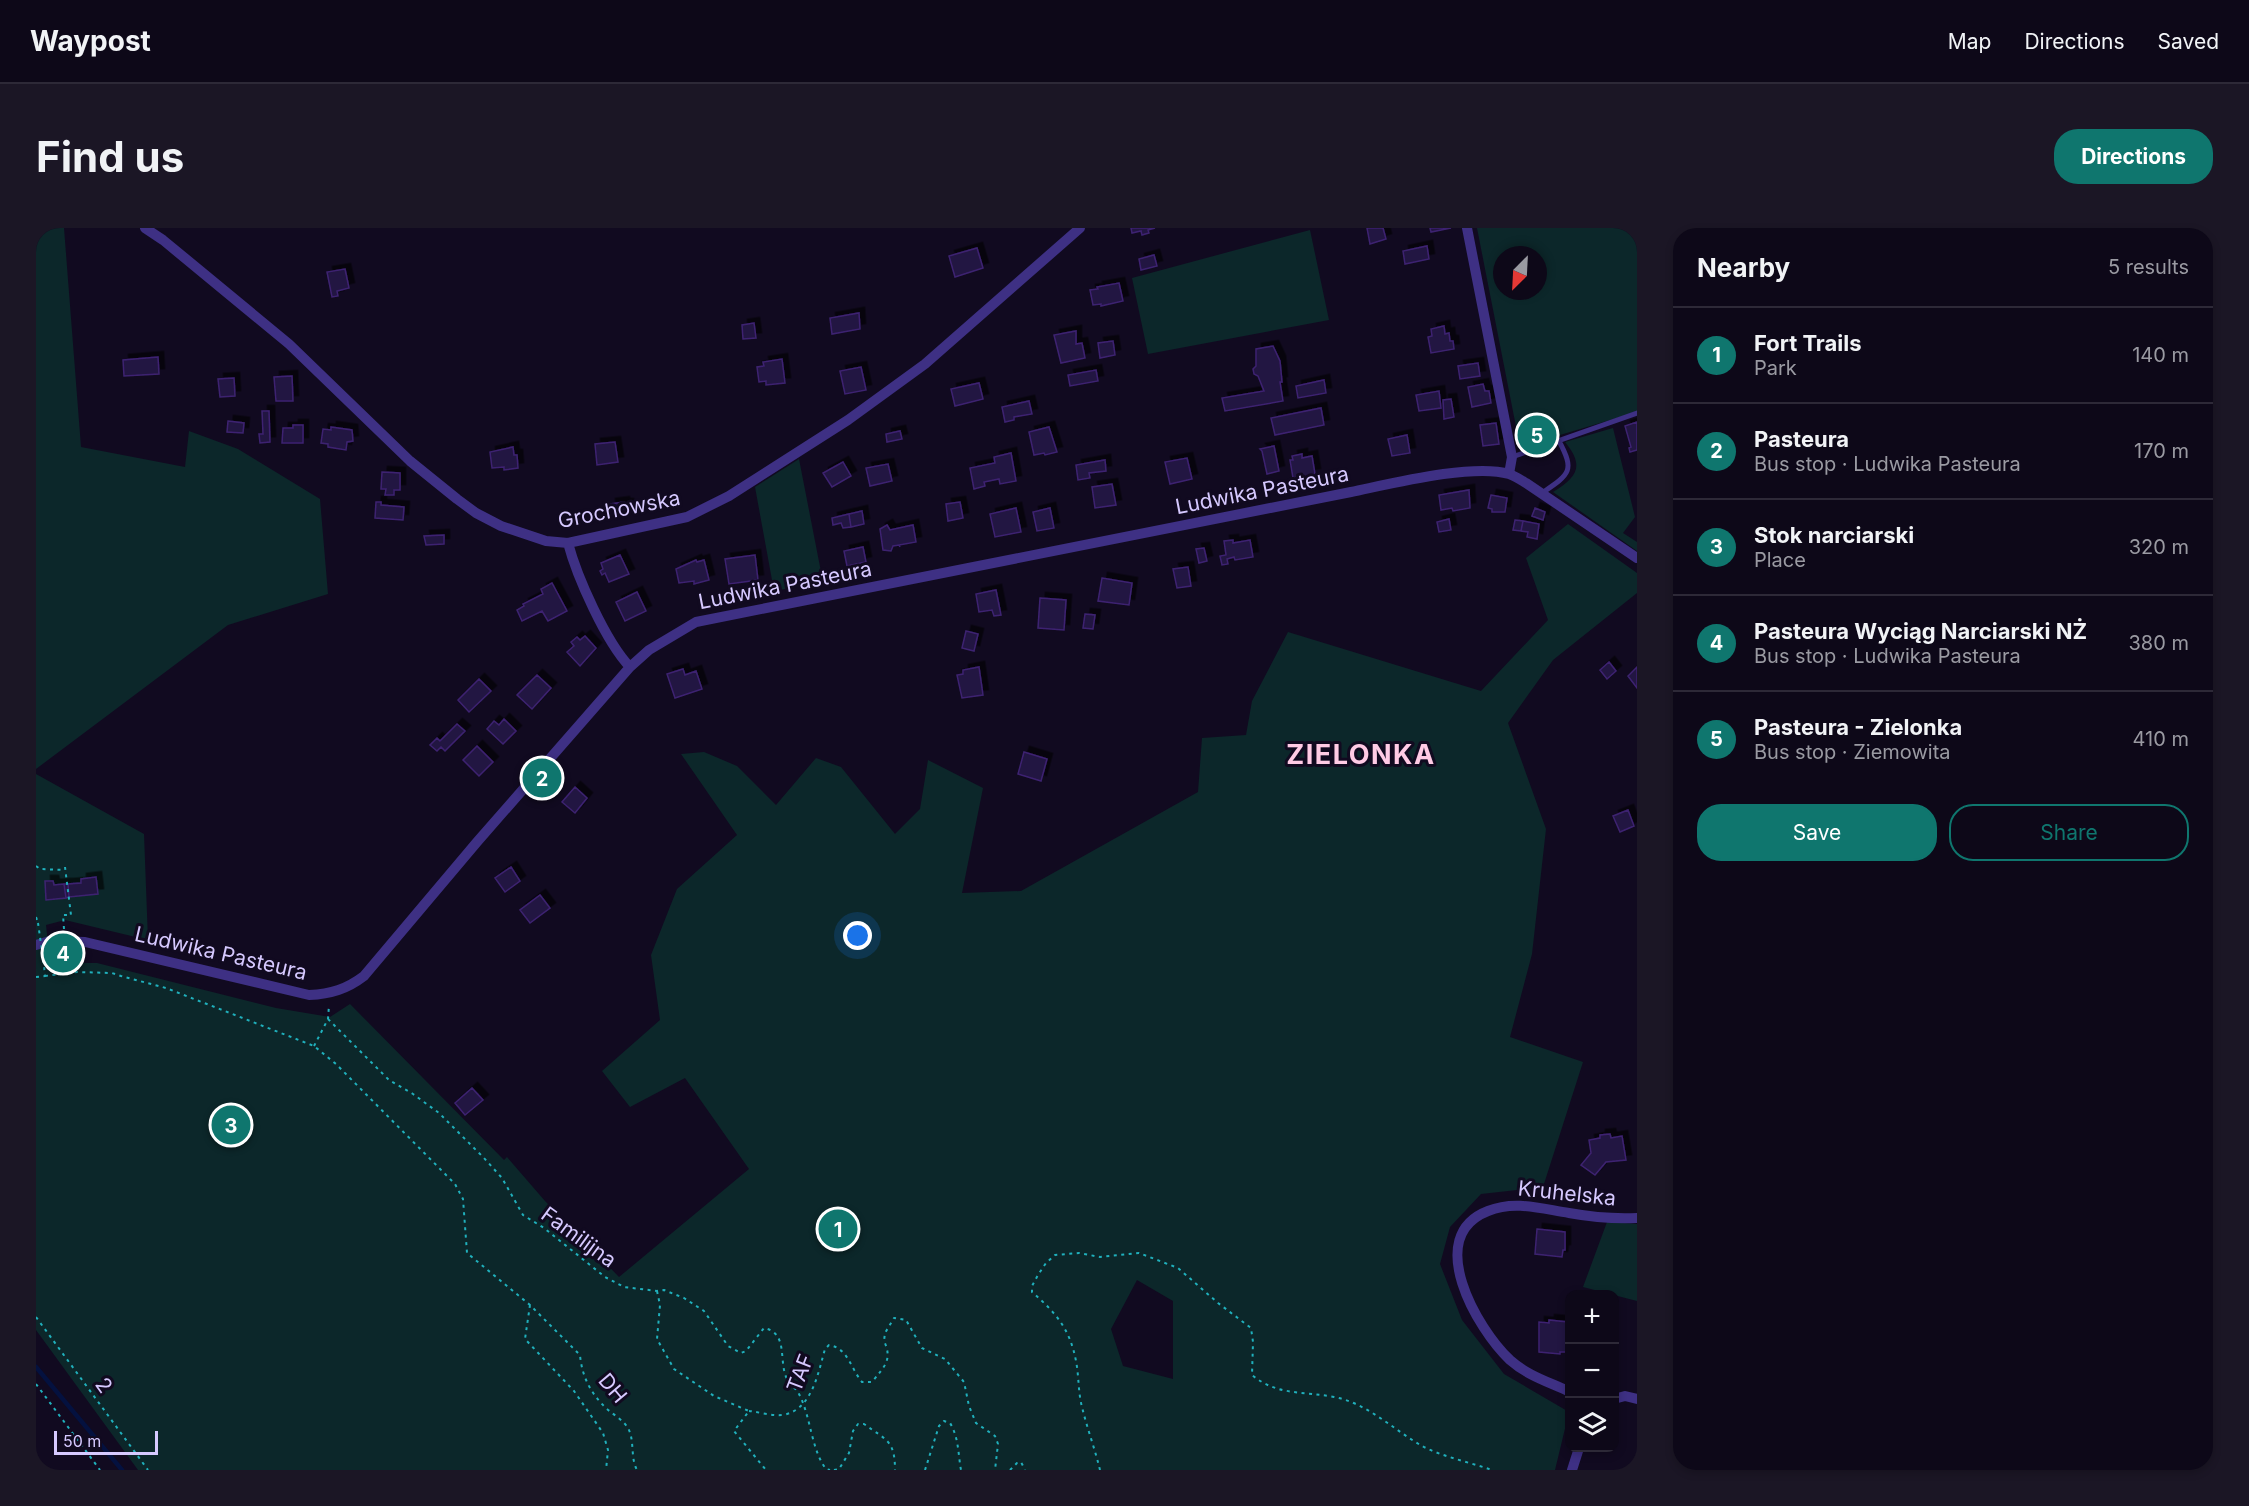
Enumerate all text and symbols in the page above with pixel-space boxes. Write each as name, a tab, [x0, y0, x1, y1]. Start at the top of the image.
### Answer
text: Waypost	[30, 24, 151, 58]
text: Map	[1948, 29, 1991, 54]
text: Directions	[2024, 29, 2125, 54]
text: Saved	[2158, 29, 2219, 54]
button: Directions	[2054, 129, 2213, 184]
text: Find us	[36, 131, 184, 182]
north arrow	[1493, 246, 1547, 300]
text: Nearby	[1697, 252, 1790, 283]
text: 5 results	[2108, 255, 2189, 279]
text: Fort Trails	[1754, 330, 1862, 356]
text: 1	[1712, 343, 1721, 367]
text: 140 m	[2132, 343, 2189, 367]
text: Park	[1754, 356, 1797, 380]
pin: 5	[1518, 412, 1556, 458]
text: Pasteura	[1754, 426, 1849, 452]
text: 2	[1710, 439, 1723, 463]
text: 170 m	[2134, 439, 2189, 463]
text: Bus stop · Ludwika Pasteura	[1754, 452, 2021, 476]
street label: Ludwika Pasteura	[1173, 461, 1351, 519]
street label: Grochowska	[556, 485, 682, 533]
text: Stok narciarski	[1754, 522, 1914, 548]
text: 3	[1710, 535, 1723, 559]
text: 320 m	[2129, 535, 2189, 559]
text: Place	[1754, 548, 1806, 572]
street label: Ludwika Pasteura	[696, 556, 874, 614]
text: Pasteura Wyciąg Narciarski NŻ	[1754, 618, 2087, 644]
text: 4	[1710, 631, 1723, 655]
text: 380 m	[2129, 631, 2189, 655]
text: Bus stop · Ludwika Pasteura	[1754, 644, 2021, 668]
text: Pasteura - Zielonka	[1754, 714, 1962, 740]
text: 5	[1710, 727, 1723, 751]
text: 410 m	[2133, 727, 2189, 751]
district label: ZIELONKA	[1286, 738, 1436, 771]
text: Bus stop · Ziemowita	[1754, 740, 1951, 764]
pin: 2	[522, 756, 562, 800]
button: Save	[1697, 804, 1937, 861]
button: Share	[1949, 804, 2189, 861]
street label: Ludwika Pasteura	[132, 921, 310, 985]
your location	[843, 921, 872, 950]
pin: 4	[44, 930, 82, 976]
pin: 3	[212, 1102, 250, 1148]
street label: Kruhelska	[1517, 1175, 1617, 1211]
street label: Familijna	[537, 1201, 621, 1273]
pin: 1	[818, 1206, 858, 1252]
map controls	[1565, 1290, 1619, 1452]
button: +	[1565, 1290, 1619, 1344]
button: −	[1565, 1344, 1619, 1398]
street label: TAF	[781, 1350, 819, 1396]
street label: DH	[594, 1368, 632, 1408]
street label: 2	[90, 1372, 118, 1398]
button: layers	[1565, 1398, 1619, 1452]
scale bar	[54, 1428, 158, 1456]
text: 50 m	[63, 1431, 101, 1451]

